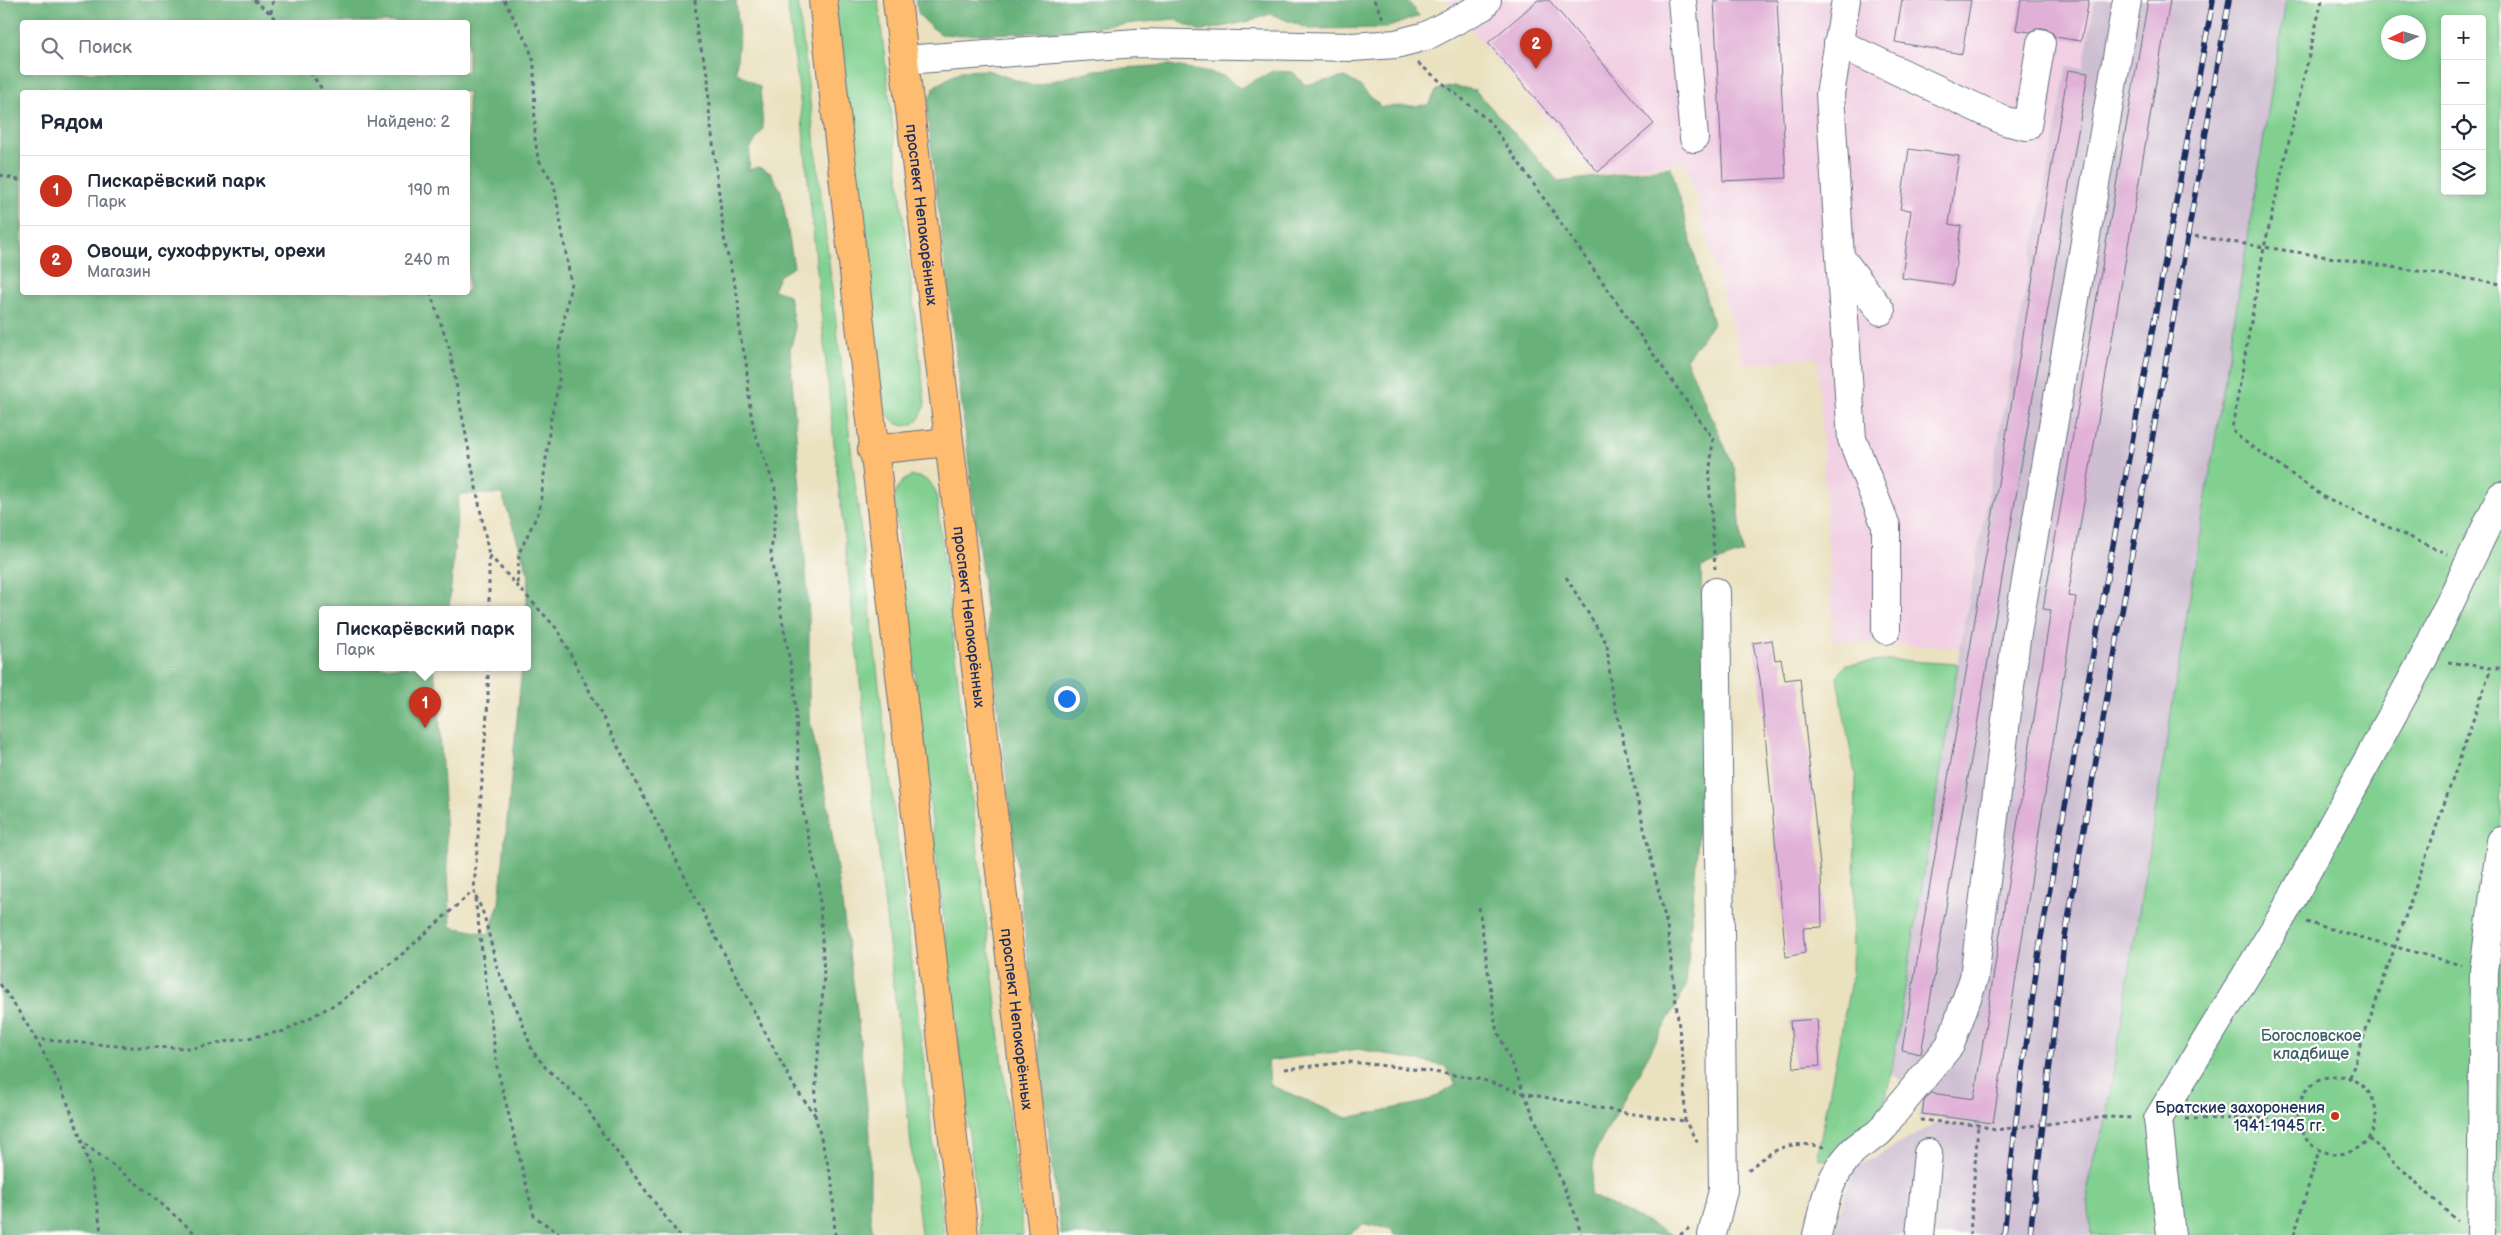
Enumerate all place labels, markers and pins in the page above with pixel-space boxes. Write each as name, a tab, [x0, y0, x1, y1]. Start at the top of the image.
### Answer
pin: 2	[1520, 28, 1552, 69]
pin: 1	[409, 687, 441, 728]
place label: Братские захоронения 1941-1945 гг.	[2155, 1099, 2325, 1136]
marker: Братские захоронения 1941-1945 гг.	[2329, 1110, 2341, 1122]

